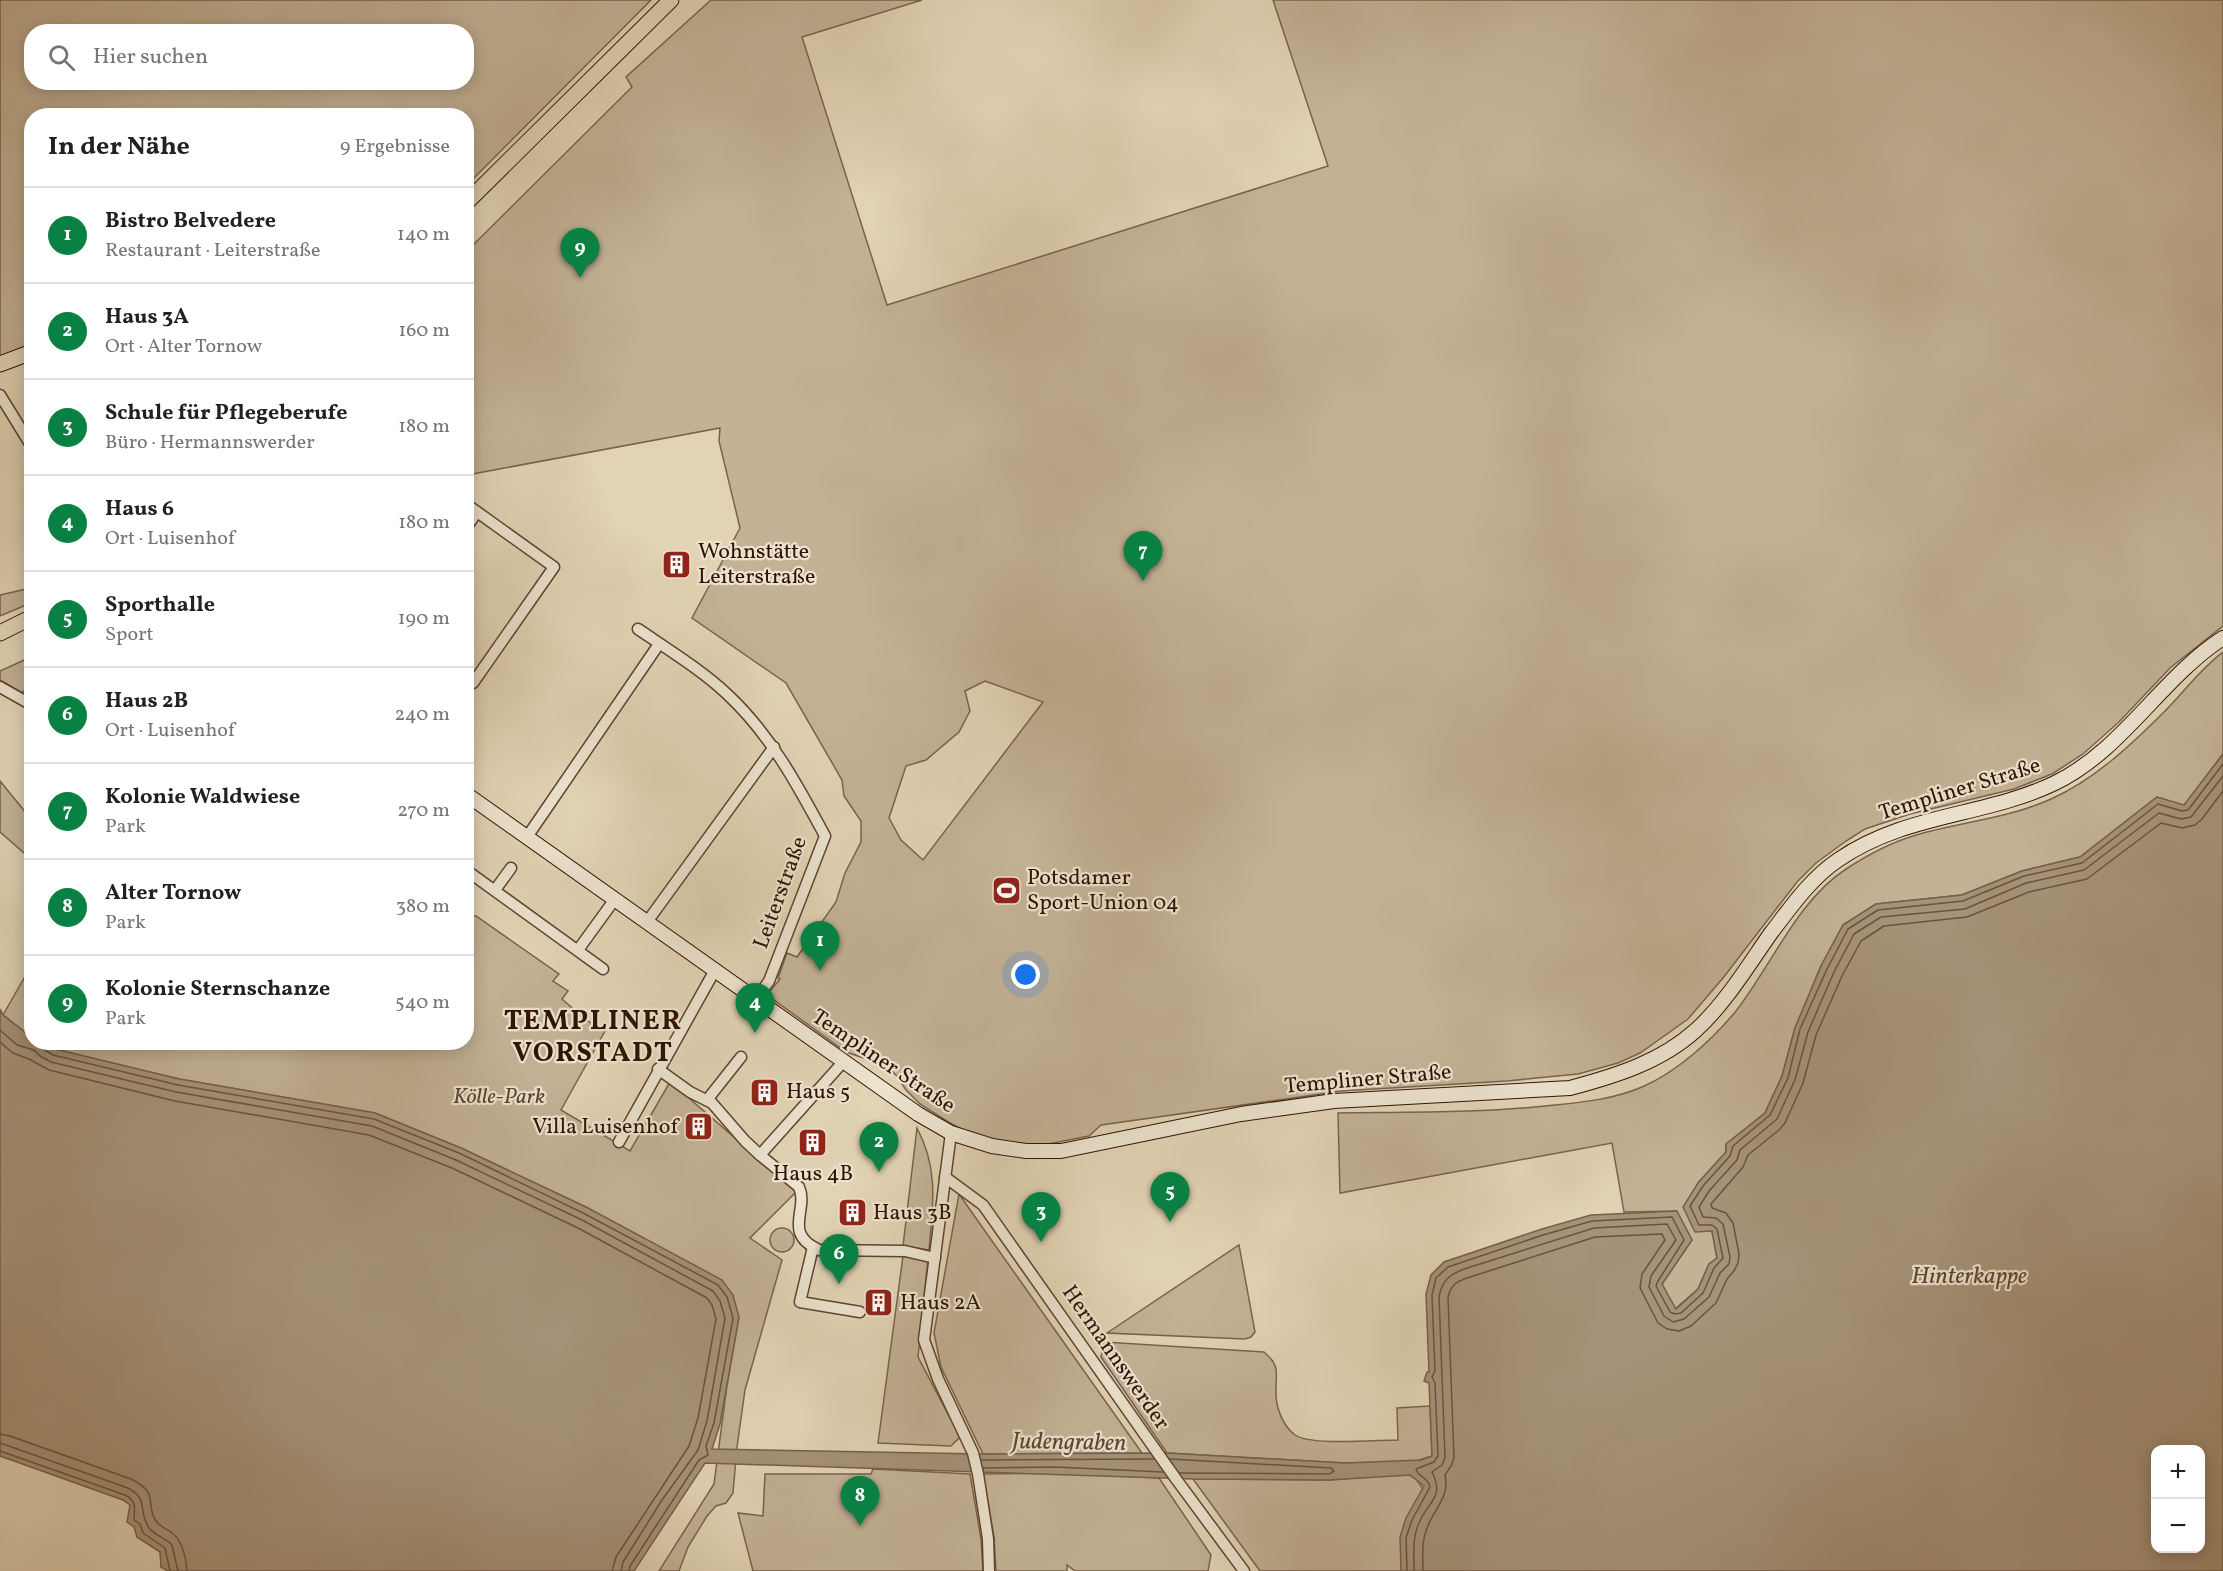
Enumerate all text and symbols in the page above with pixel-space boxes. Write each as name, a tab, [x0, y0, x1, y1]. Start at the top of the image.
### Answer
search box	[24, 24, 474, 90]
icon: search	[45, 41, 78, 74]
text: Hier suchen	[93, 42, 208, 73]
text: In der Nähe	[48, 129, 190, 165]
text: 9 Ergebnisse	[340, 133, 450, 161]
text: Bistro Belvedere	[105, 206, 276, 237]
text: 1	[63, 221, 72, 249]
text: 140 m	[397, 221, 450, 249]
pin: 9	[560, 228, 600, 278]
text: Restaurant · Leiterstraße	[105, 237, 321, 265]
text: Haus 3A	[105, 302, 189, 333]
text: 2	[62, 317, 73, 345]
text: 160 m	[398, 317, 450, 345]
text: Ort · Alter Tornow	[105, 333, 262, 361]
text: Schule für Pflegeberufe	[105, 398, 348, 429]
text: 3	[62, 413, 73, 441]
text: 180 m	[398, 413, 450, 441]
text: Büro · Hermannswerder	[105, 429, 315, 457]
text: Haus 6	[105, 494, 174, 525]
text: 4	[61, 509, 74, 537]
text: 180 m	[398, 509, 450, 537]
text: Ort · Luisenhof	[105, 525, 235, 553]
pin: 7	[1124, 532, 1162, 581]
place label: Wohnstätte Leiterstraße	[698, 537, 815, 593]
building icon: Wohnstätte Leiterstraße	[661, 549, 693, 581]
text: Sporthalle	[105, 590, 215, 621]
text: 5	[63, 605, 72, 633]
text: 190 m	[398, 605, 450, 633]
text: Sport	[105, 621, 154, 649]
text: Haus 2B	[105, 686, 188, 717]
text: 6	[62, 701, 73, 729]
text: 240 m	[395, 701, 450, 729]
text: Ort · Luisenhof	[105, 717, 235, 745]
street label: Templiner Straße	[1875, 751, 2045, 829]
text: Kolonie Waldwiese	[105, 782, 300, 813]
text: 7	[63, 797, 72, 825]
text: 270 m	[397, 797, 450, 825]
text: Park	[105, 813, 146, 841]
street label: Leiterstraße	[746, 833, 816, 953]
place label: Potsdamer Sport-Union 04	[1027, 863, 1179, 919]
sports icon: Potsdamer Sport-Union 04	[990, 875, 1022, 907]
text: Alter Tornow	[105, 878, 241, 909]
text: 8	[62, 893, 73, 921]
text: 380 m	[396, 893, 450, 921]
text: Park	[105, 909, 146, 937]
pin: 1	[800, 922, 840, 971]
your location	[1011, 960, 1040, 989]
text: Kolonie Sternschanze	[105, 974, 330, 1005]
pin: 4	[736, 984, 774, 1033]
text: 9	[62, 989, 73, 1017]
text: 540 m	[395, 989, 450, 1017]
district label: TEMPLINER VORSTADT	[504, 1002, 682, 1073]
street label: Templiner Straße	[805, 1002, 961, 1122]
text: Park	[105, 1005, 146, 1033]
street label: Templiner Straße	[1283, 1057, 1453, 1103]
building icon: Haus 5	[749, 1076, 781, 1108]
place label: Haus 5	[786, 1077, 850, 1108]
park label: Kölle-Park	[453, 1082, 545, 1113]
building icon: Villa Luisenhof	[683, 1111, 715, 1143]
place label: Villa Luisenhof	[532, 1112, 680, 1143]
pin: 2	[860, 1122, 898, 1172]
building icon: Haus 4B	[797, 1126, 829, 1158]
place label: Haus 4B	[773, 1159, 853, 1190]
pin: 5	[1150, 1172, 1190, 1222]
pin: 3	[1022, 1192, 1060, 1242]
building icon: Haus 3B	[836, 1197, 868, 1229]
place label: Haus 3B	[873, 1198, 952, 1229]
pin: 6	[820, 1234, 858, 1284]
water label: Hinterkappe	[1911, 1260, 2027, 1294]
street label: Hermannswerder	[1053, 1279, 1177, 1437]
building icon: Haus 2A	[863, 1287, 895, 1319]
place label: Haus 2A	[900, 1288, 981, 1319]
water label: Judengraben	[1010, 1425, 1126, 1461]
map controls	[2151, 1445, 2205, 1553]
button: +	[2151, 1445, 2205, 1499]
pin: 8	[840, 1476, 880, 1526]
button: −	[2151, 1499, 2205, 1553]

